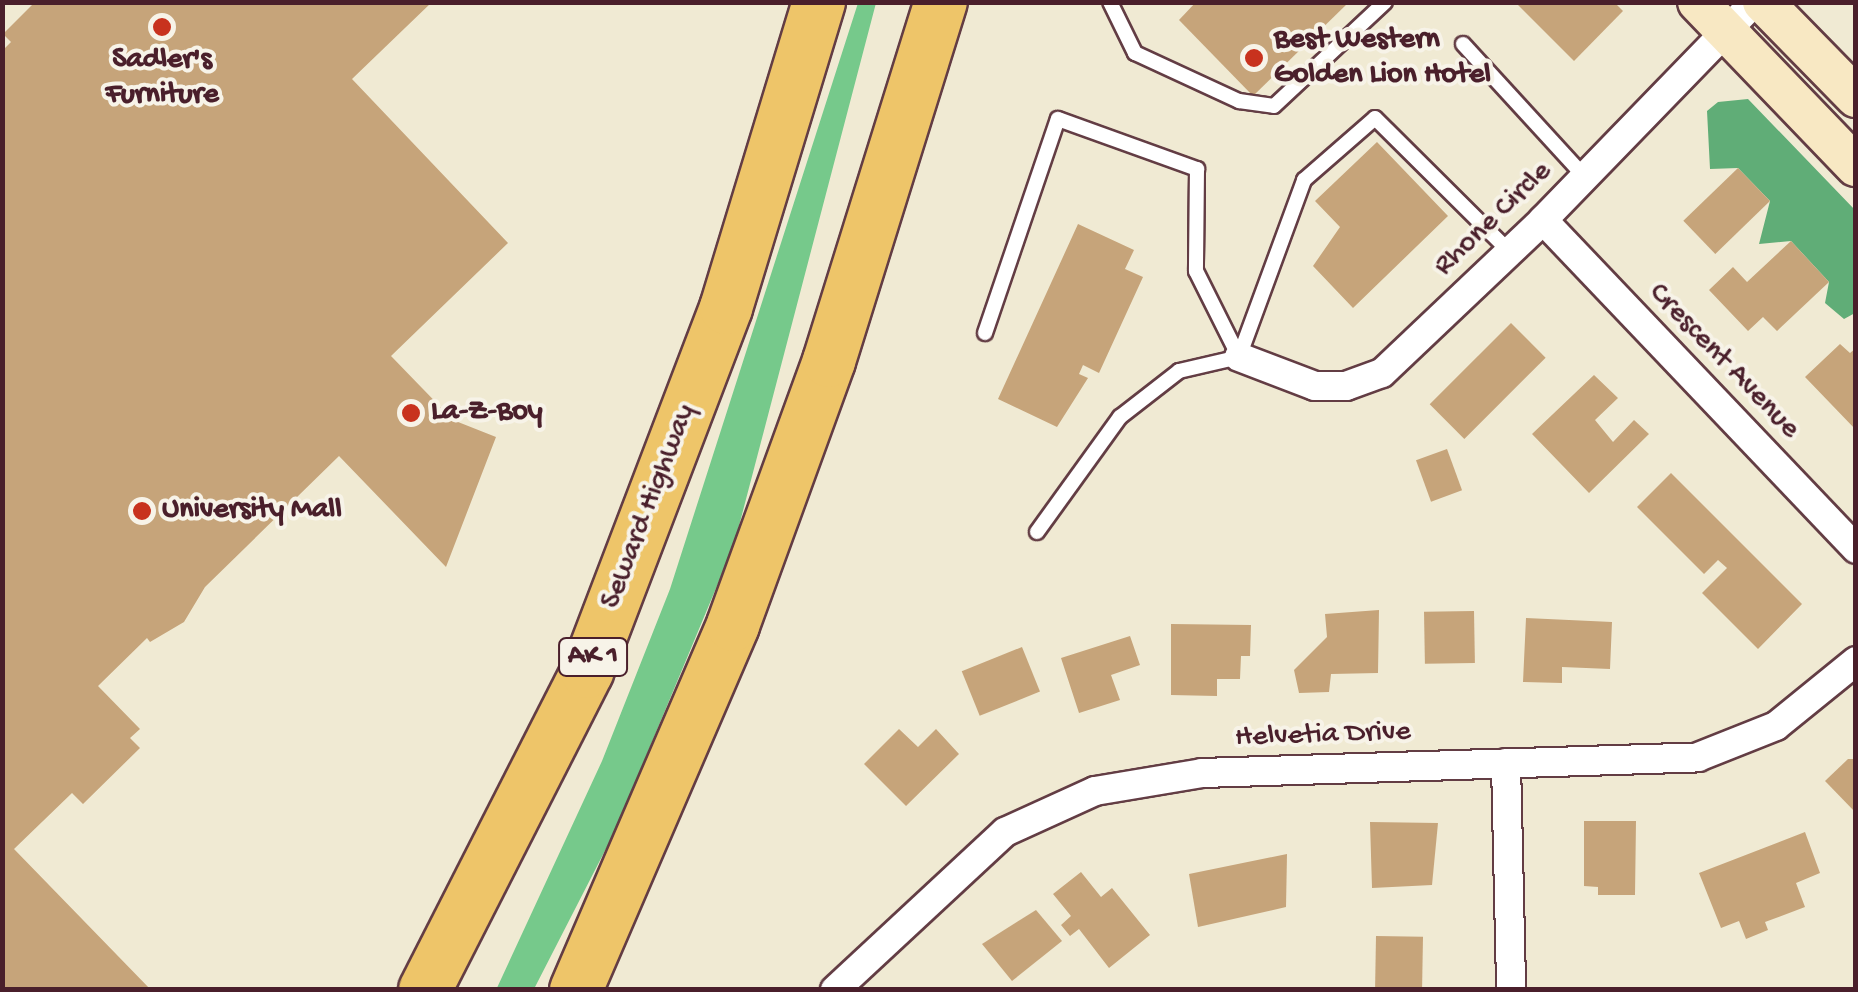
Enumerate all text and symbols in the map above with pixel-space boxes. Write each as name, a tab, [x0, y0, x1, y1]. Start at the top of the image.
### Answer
marker: Sadler's Furniture	[151, 16, 173, 38]
place label: Best Western Golden Lion Hotel	[1274, 23, 1491, 94]
place label: Sadler's Furniture	[105, 43, 219, 114]
marker: Best Western Golden Lion Hotel	[1243, 47, 1265, 69]
street label: Rhone Circle	[1428, 155, 1560, 285]
street label: Crescent Avenue	[1640, 277, 1806, 447]
place label: La-Z-Boy	[431, 395, 543, 431]
street label: Seward Highway	[594, 400, 706, 614]
marker: La-Z-Boy	[400, 402, 422, 424]
place label: University Mall	[162, 493, 342, 529]
marker: University Mall	[131, 500, 153, 522]
road number: AK 1	[558, 634, 628, 680]
street label: Helvetia Drive	[1235, 715, 1411, 757]

